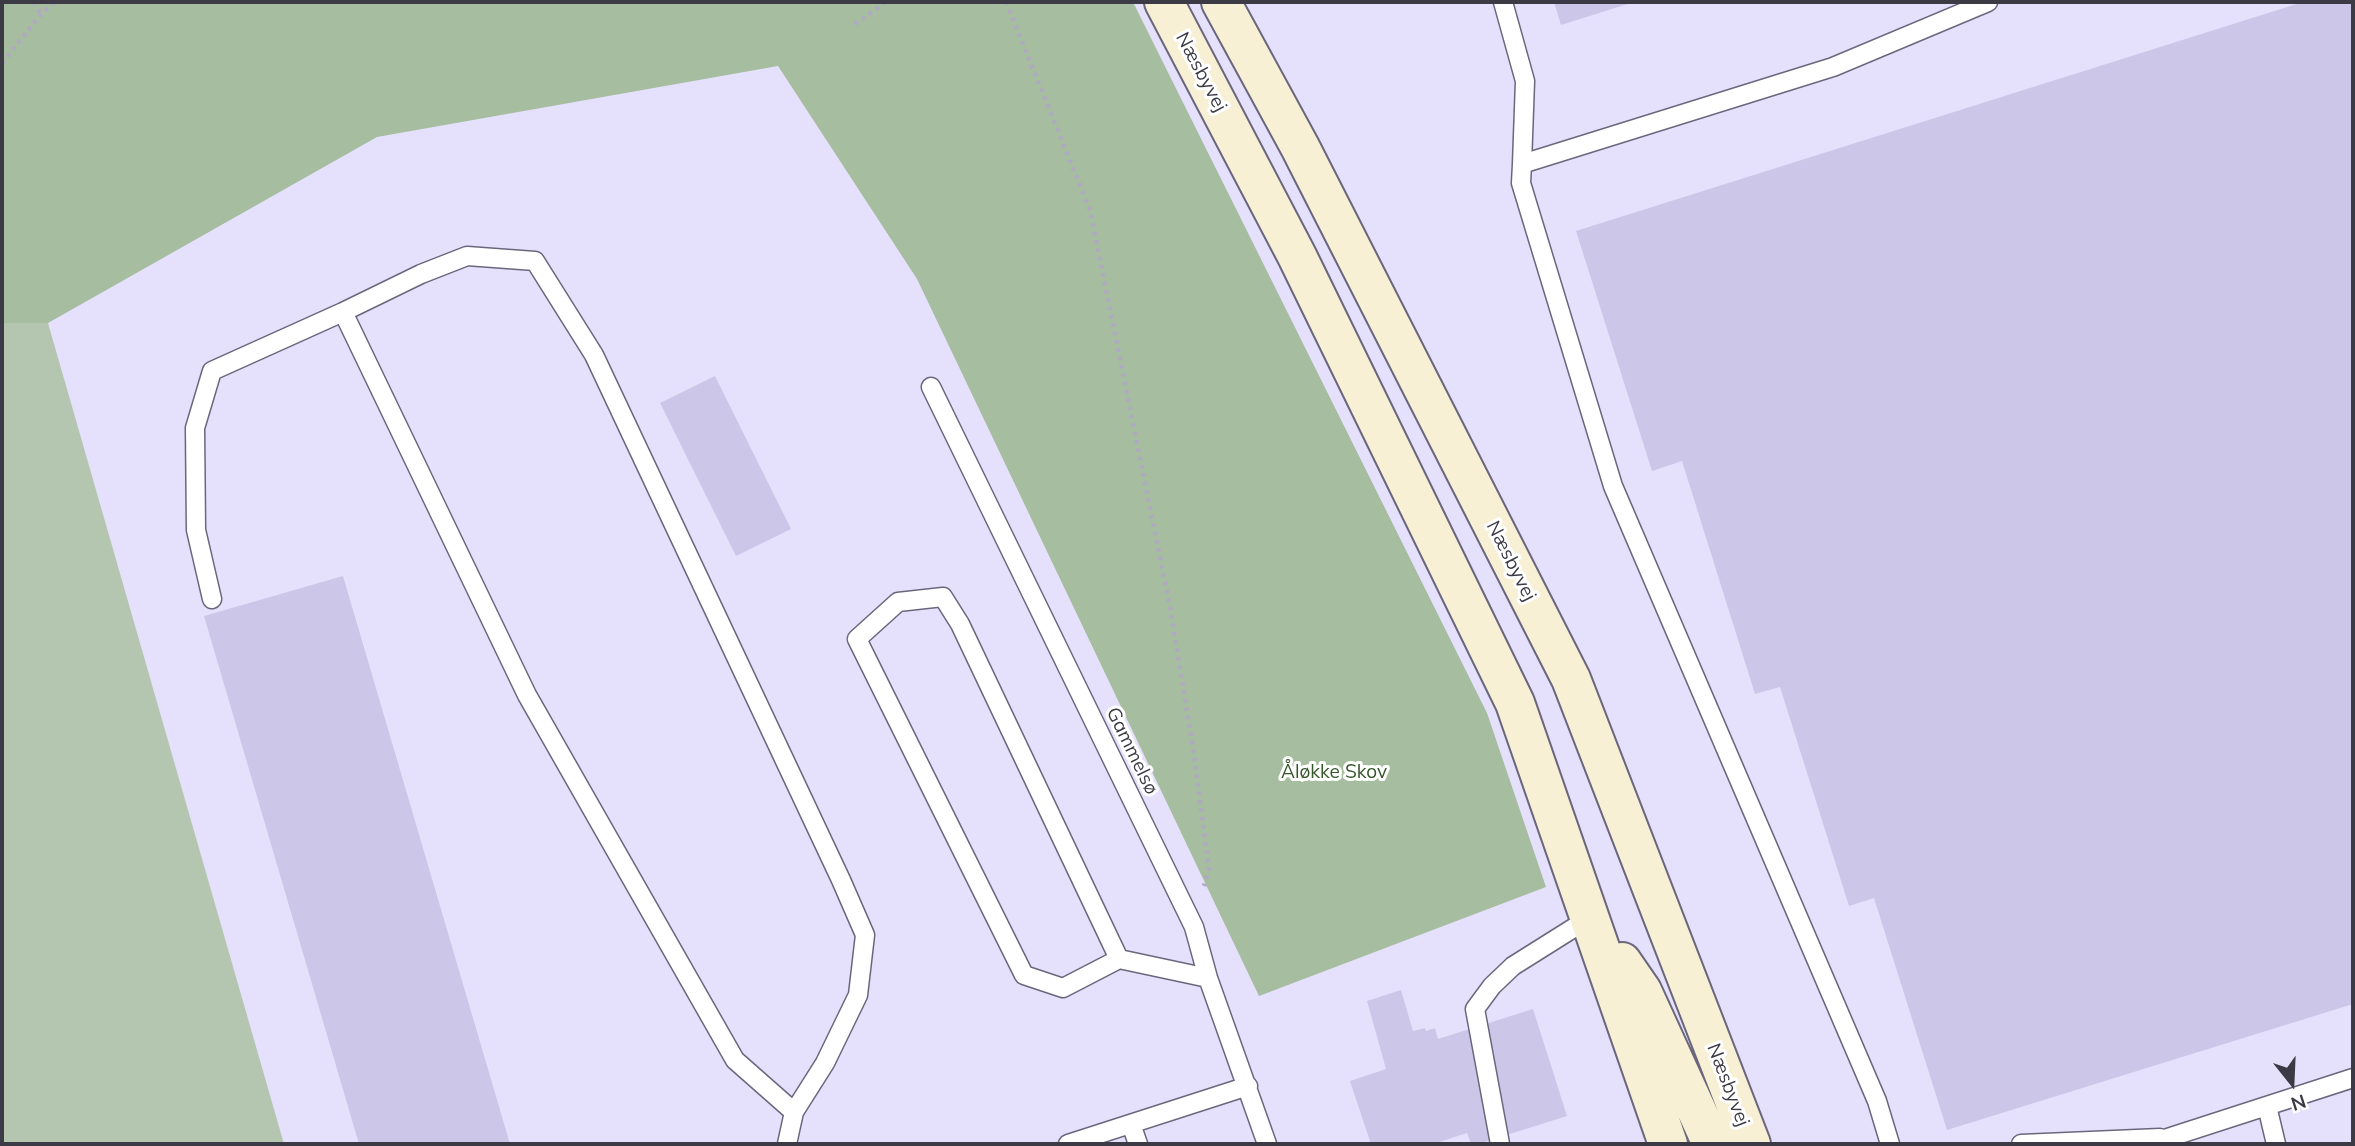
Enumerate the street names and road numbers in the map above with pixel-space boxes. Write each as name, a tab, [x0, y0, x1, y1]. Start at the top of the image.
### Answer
street label: Næsbyvej	[1171, 28, 1231, 116]
street label: Næsbyvej	[1481, 517, 1541, 605]
street label: Gammelsø	[1101, 704, 1163, 798]
street label: Næsbyvej	[1702, 1040, 1754, 1130]

